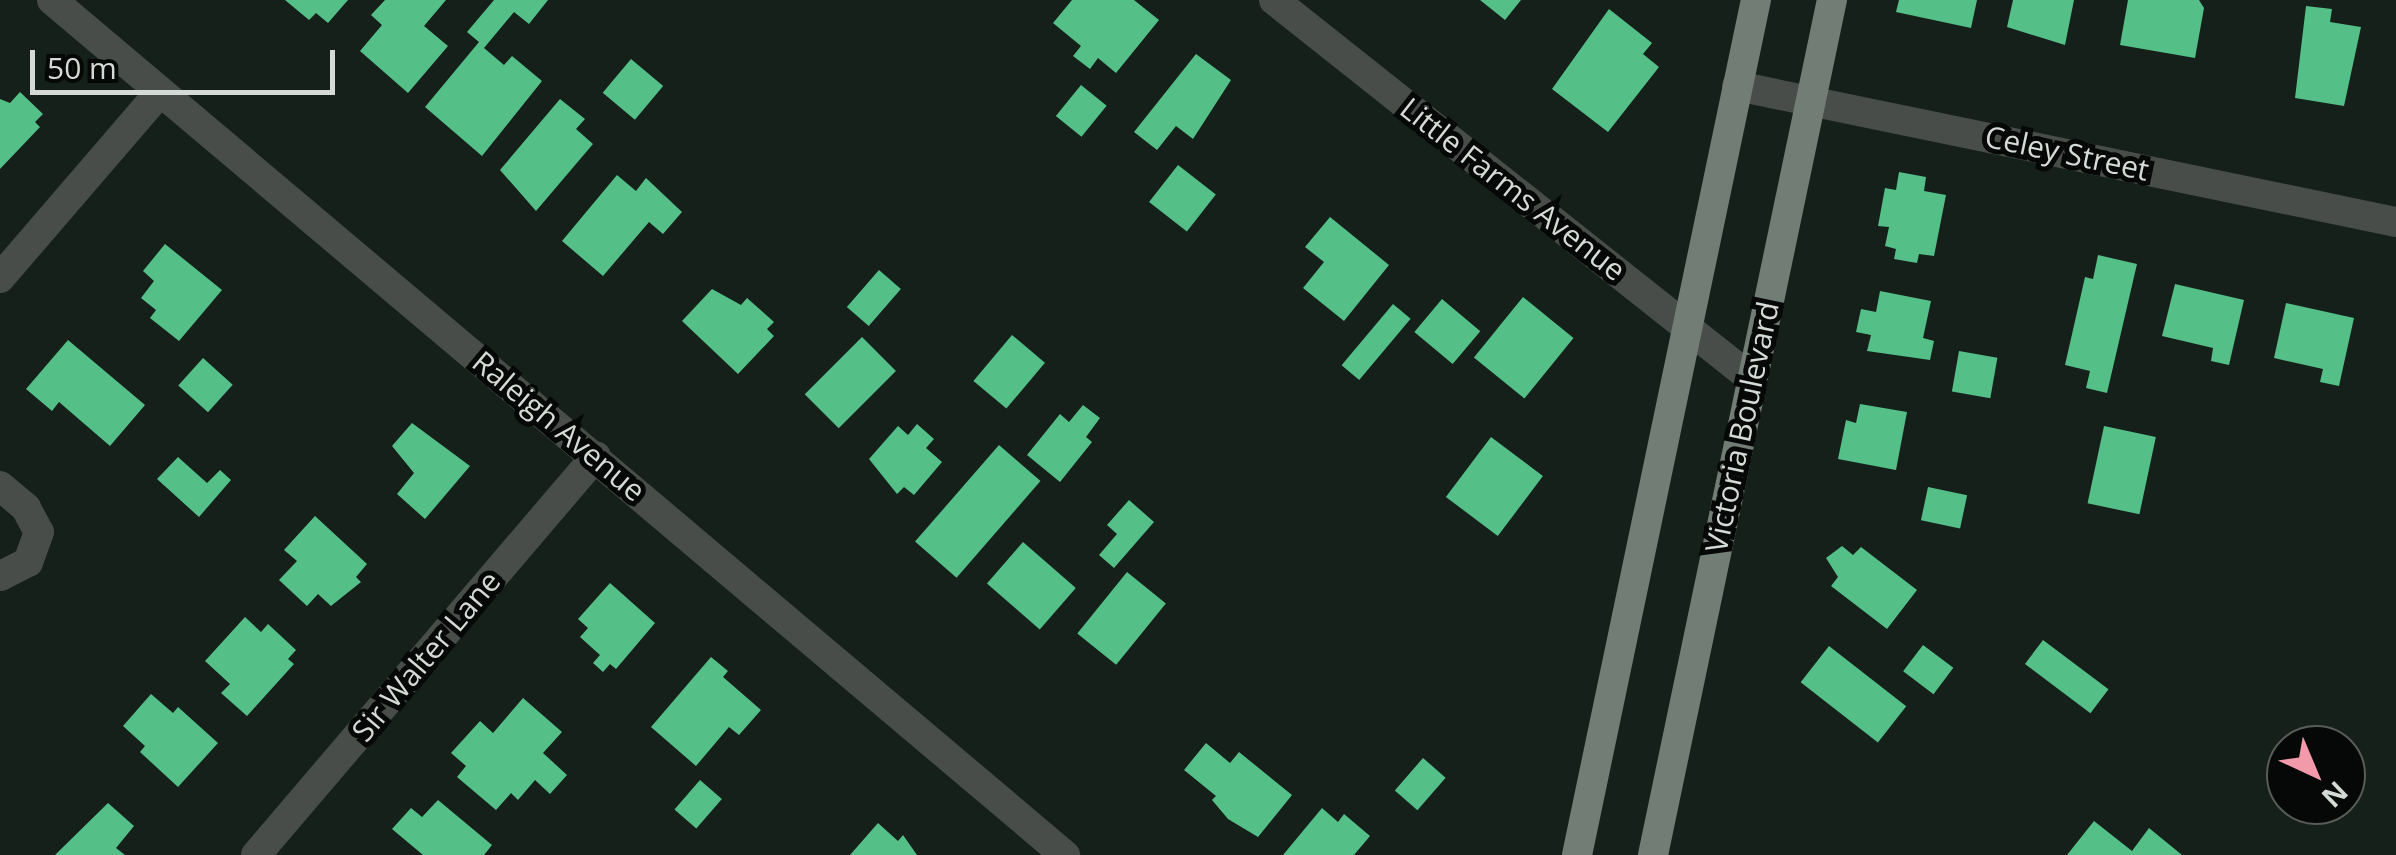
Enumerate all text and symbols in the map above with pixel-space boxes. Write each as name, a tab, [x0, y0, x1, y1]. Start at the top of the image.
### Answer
scale bar	[35, 30, 340, 92]
text: 50 m	[47, 47, 117, 88]
street label: Little Farms Avenue	[1393, 90, 1633, 288]
street label: Celey Street	[1982, 118, 2152, 188]
street label: Victoria Boulevard	[1698, 298, 1786, 556]
street label: Raleigh Avenue	[465, 343, 653, 509]
street label: Sir Walter Lane	[344, 564, 508, 748]
north arrow	[2266, 725, 2366, 825]
text: N	[2314, 774, 2357, 817]

